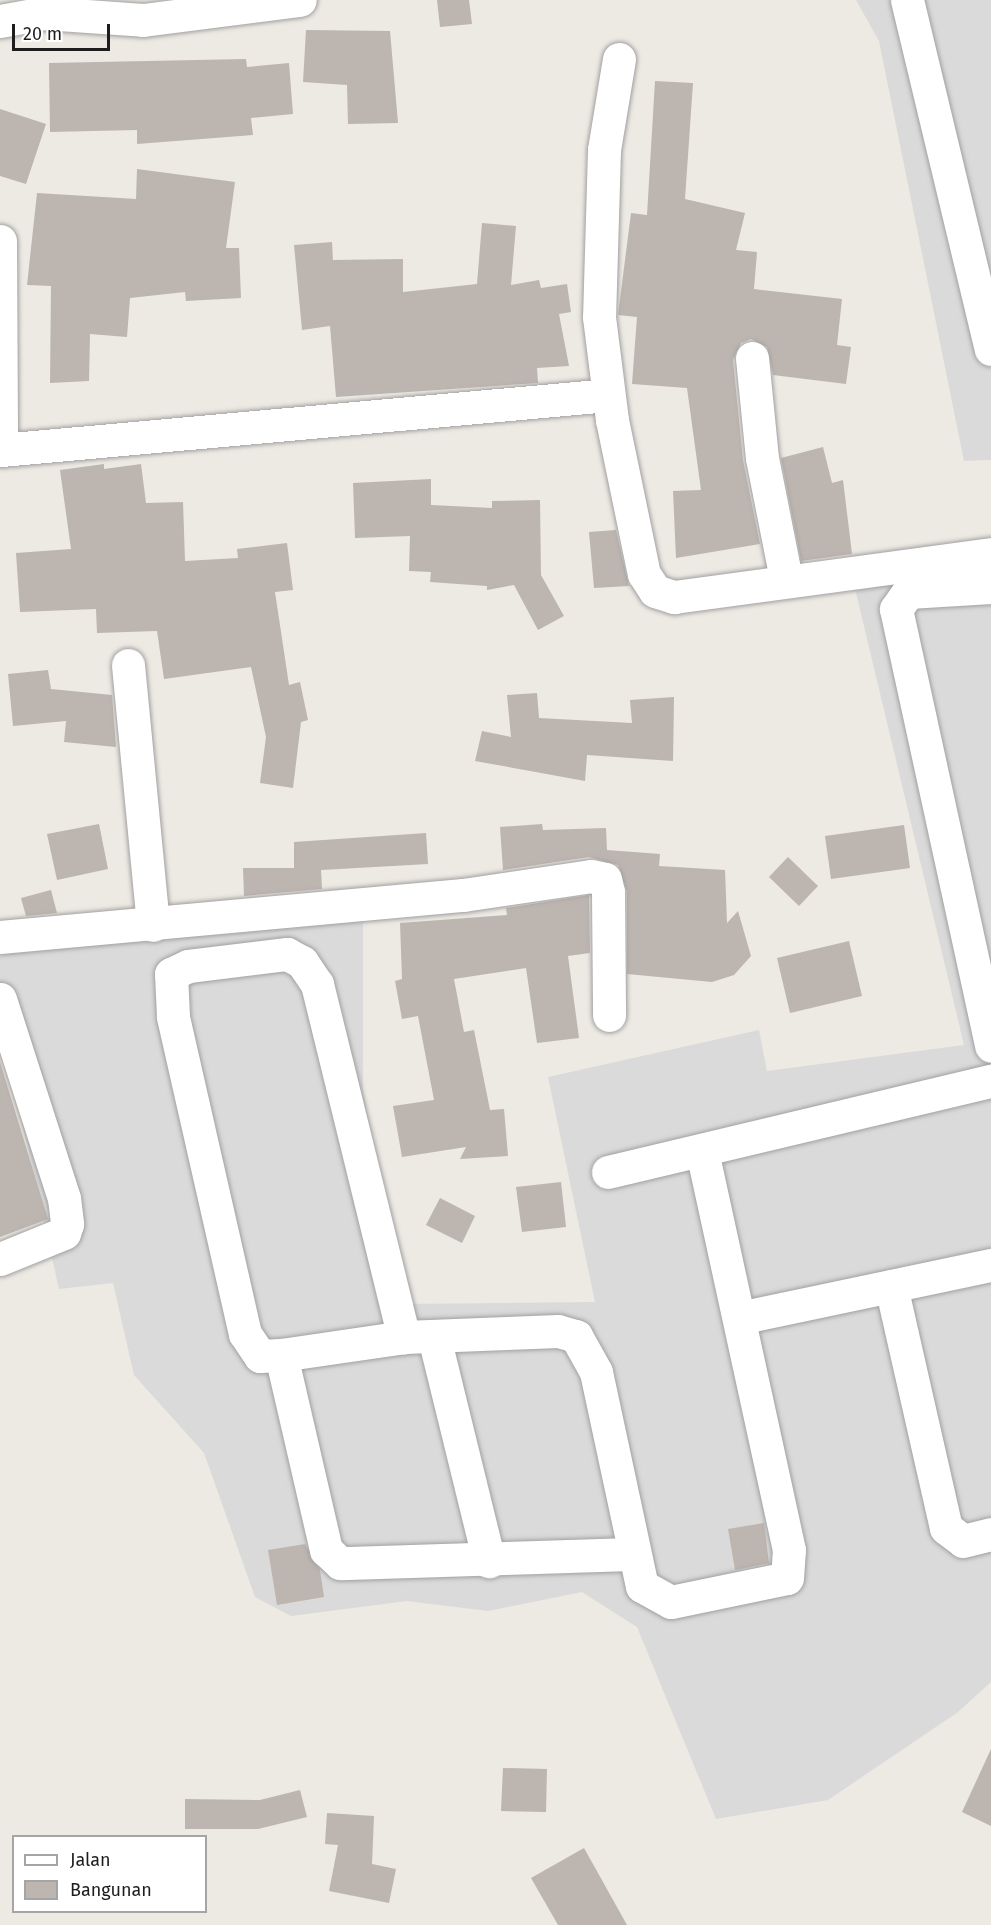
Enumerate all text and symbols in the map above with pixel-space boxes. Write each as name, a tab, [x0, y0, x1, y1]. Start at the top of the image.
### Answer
scale bar	[15, 12, 112, 50]
text: 20 m	[23, 23, 62, 45]
legend	[12, 1835, 207, 1913]
text: Jalan	[70, 1849, 111, 1871]
text: Bangunan	[70, 1879, 152, 1901]

